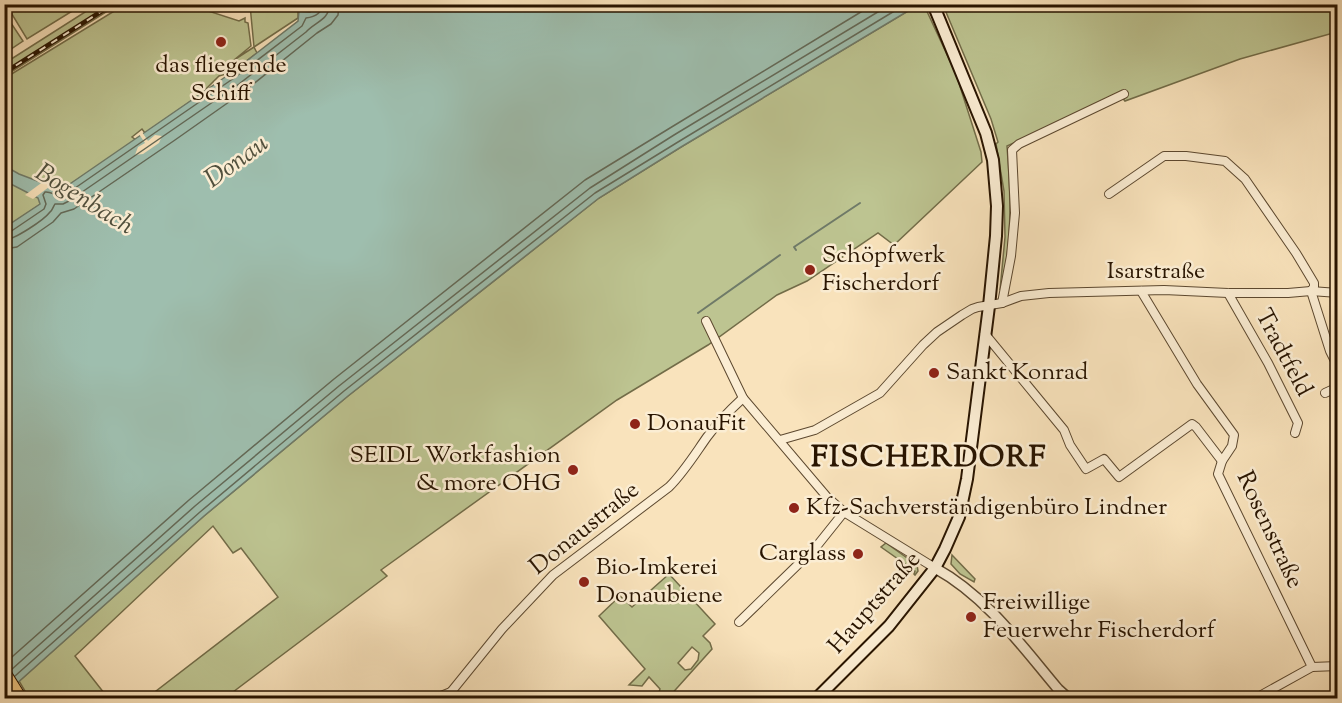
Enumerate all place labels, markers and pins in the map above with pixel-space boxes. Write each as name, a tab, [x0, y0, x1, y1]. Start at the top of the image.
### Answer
marker: das fliegende Schiff	[214, 35, 228, 49]
place label: das fliegende Schiff	[155, 49, 287, 111]
place label: Schöpfwerk Fischerdorf	[822, 239, 946, 301]
marker: Schöpfwerk Fischerdorf	[803, 263, 817, 277]
place label: Sankt Konrad	[946, 356, 1089, 390]
marker: Sankt Konrad	[927, 366, 941, 380]
place label: DonauFit	[647, 407, 746, 441]
marker: DonauFit	[628, 417, 642, 431]
place label: SEIDL Workfashion & more OHG	[349, 439, 561, 501]
marker: SEIDL Workfashion & more OHG	[566, 463, 580, 477]
place label: Kfz-Sachverständigenbüro Lindner	[806, 491, 1167, 525]
marker: Kfz-Sachverständigenbüro Lindner	[787, 501, 801, 515]
place label: Carglass	[759, 537, 846, 571]
marker: Carglass	[851, 547, 865, 561]
place label: Bio-Imkerei Donaubiene	[596, 551, 723, 613]
marker: Bio-Imkerei Donaubiene	[577, 575, 591, 589]
place label: Freiwillige Feuerwehr Fischerdorf	[983, 586, 1217, 648]
marker: Freiwillige Feuerwehr Fischerdorf	[964, 610, 978, 624]

